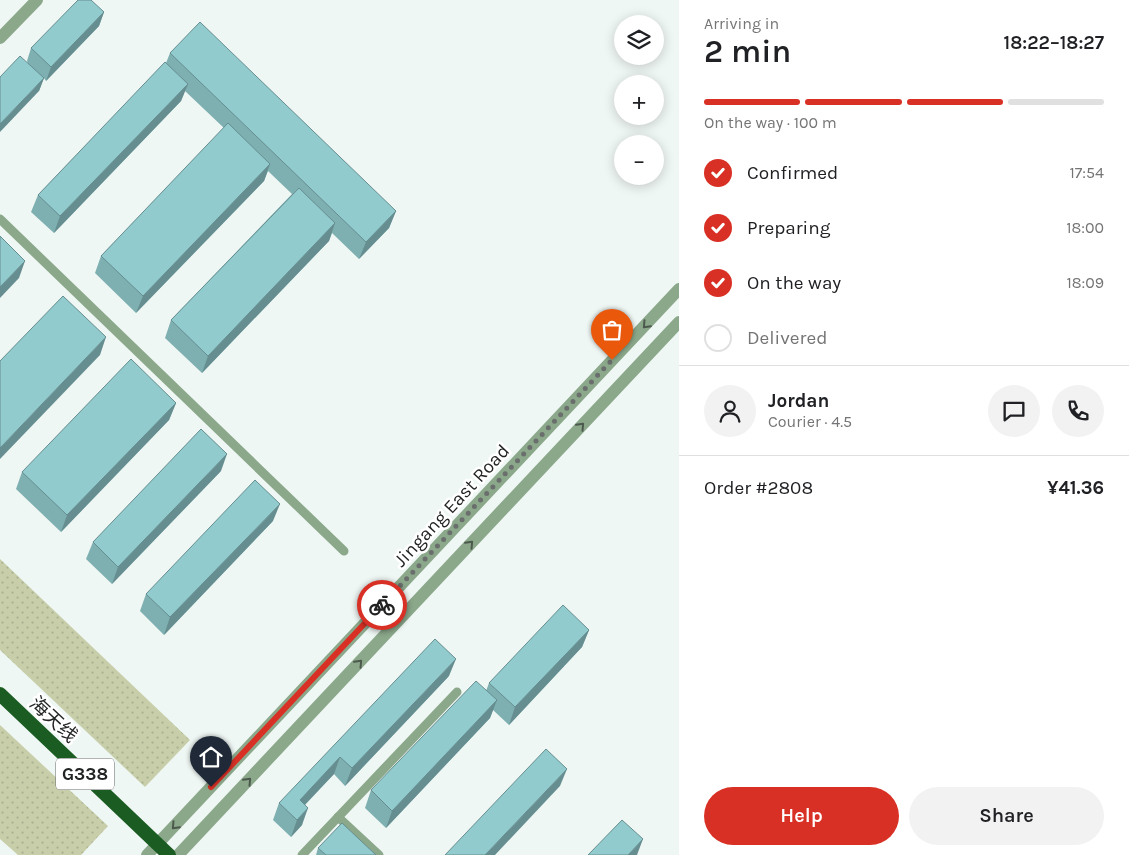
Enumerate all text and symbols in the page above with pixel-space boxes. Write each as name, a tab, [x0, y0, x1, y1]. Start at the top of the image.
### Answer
text: Arriving in	[704, 14, 779, 33]
map controls	[614, 15, 664, 185]
button: layers	[614, 15, 664, 65]
text: 18:22–18:27	[1004, 32, 1104, 54]
text: 2 min	[704, 33, 791, 70]
button: +	[614, 75, 664, 125]
text: On the way · 100 m	[704, 113, 837, 132]
button: −	[614, 135, 664, 185]
icon: check	[704, 159, 732, 187]
text: Confirmed	[747, 162, 838, 184]
text: 17:54	[1070, 163, 1104, 182]
icon: check	[704, 214, 732, 242]
text: Preparing	[747, 217, 830, 239]
text: 18:00	[1066, 218, 1104, 237]
icon: check	[704, 269, 732, 297]
text: On the way	[747, 272, 841, 294]
text: 18:09	[1066, 273, 1104, 292]
pin	[591, 309, 633, 360]
icon: bag	[598, 316, 626, 344]
one-way arrow	[643, 319, 652, 328]
text: Delivered	[747, 327, 827, 349]
button: person	[704, 385, 756, 437]
button: chat	[988, 385, 1040, 437]
button: phone	[1052, 385, 1104, 437]
text: Jordan	[768, 390, 829, 412]
text: Courier · 4.5	[768, 412, 852, 431]
one-way arrow	[576, 423, 585, 432]
street label: Jingang East Road	[389, 440, 514, 571]
text: Order #2808	[704, 477, 813, 499]
text: ¥41.36	[1047, 477, 1104, 499]
one-way arrow	[464, 541, 473, 550]
courier	[357, 580, 407, 630]
icon: bike	[368, 591, 396, 619]
one-way arrow	[353, 659, 362, 668]
street label: 海天线	[25, 692, 82, 747]
pin	[190, 736, 232, 787]
icon: home	[197, 743, 225, 771]
road number: G338	[56, 759, 114, 790]
one-way arrow	[242, 778, 251, 787]
button: Help	[704, 787, 899, 845]
button: Share	[909, 787, 1104, 845]
one-way arrow	[172, 820, 181, 829]

